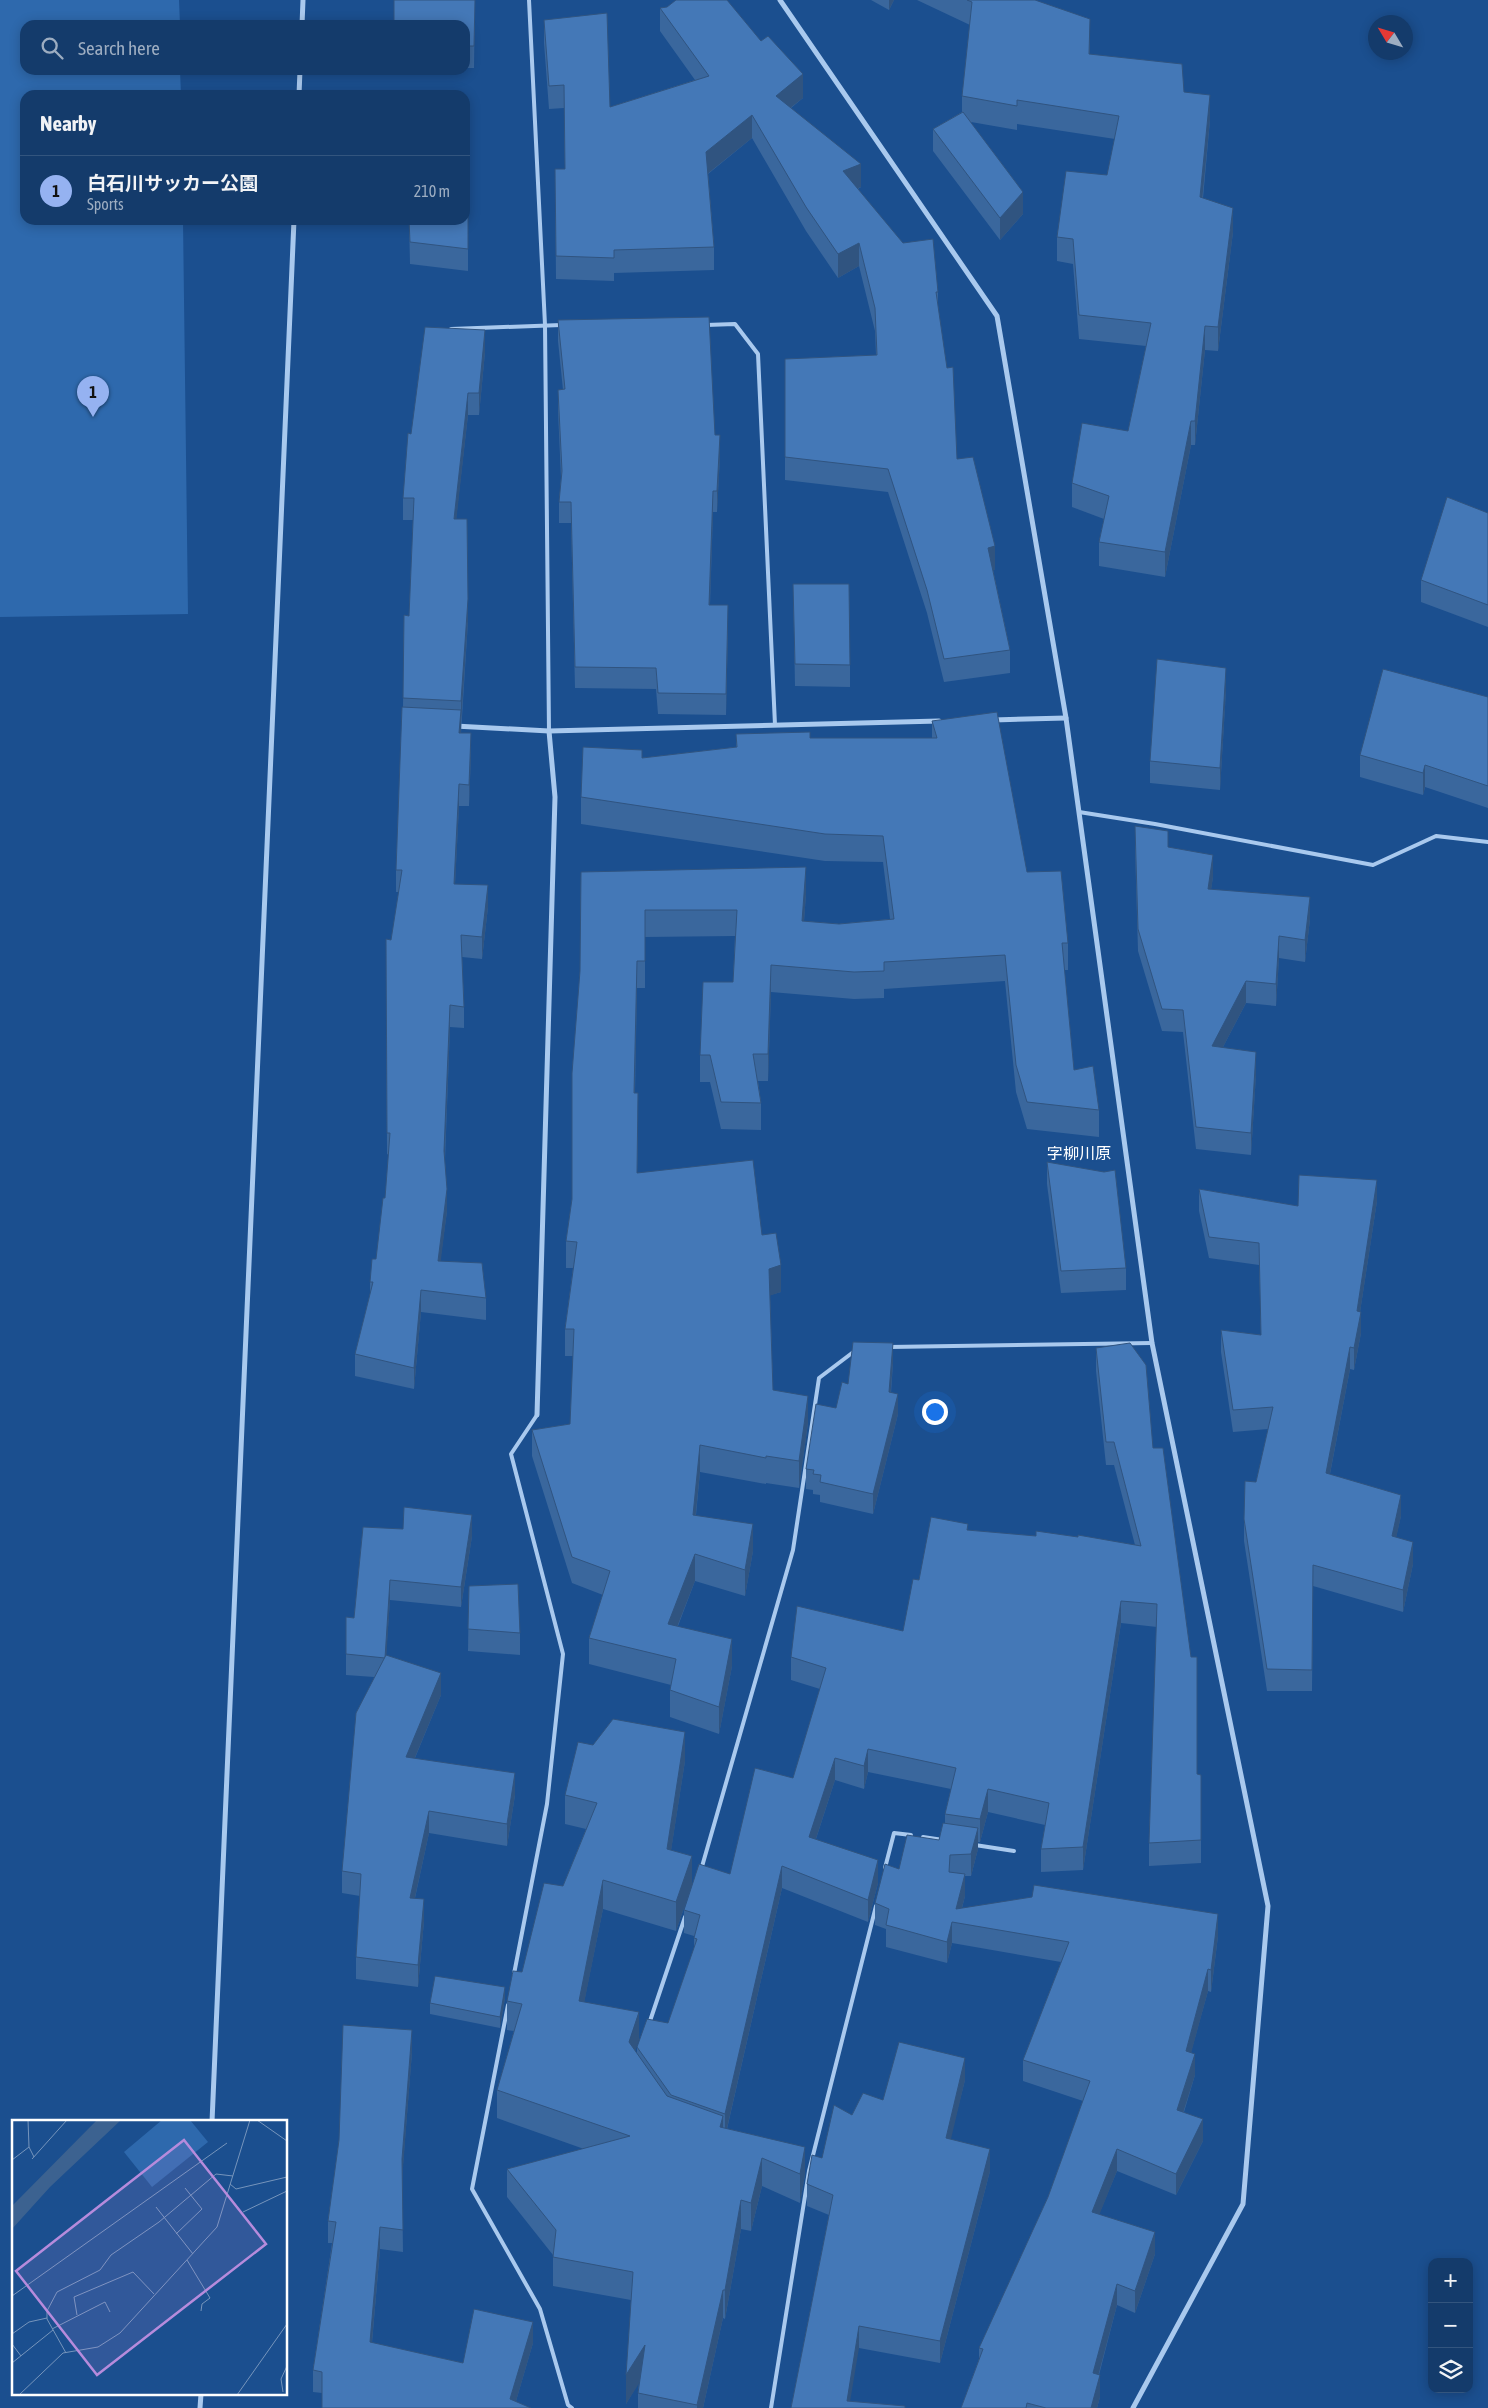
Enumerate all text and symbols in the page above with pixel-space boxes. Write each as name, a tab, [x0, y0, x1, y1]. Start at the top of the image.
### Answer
north arrow	[1368, 15, 1413, 60]
search box	[20, 20, 470, 75]
icon: search	[38, 34, 66, 62]
text: Search here	[78, 37, 160, 59]
text: Nearby	[40, 111, 96, 135]
text: 白石川サッカー公園	[87, 172, 258, 194]
text: 1	[52, 182, 60, 200]
text: 210 m	[414, 182, 450, 200]
text: Sports	[87, 195, 124, 213]
pin: 1	[77, 376, 109, 417]
district label: 字柳川原	[1047, 1144, 1111, 1162]
your location	[922, 1399, 948, 1425]
inset map	[12, 2120, 288, 2396]
map controls	[1428, 2258, 1473, 2393]
button: +	[1428, 2258, 1473, 2303]
button: −	[1428, 2303, 1473, 2348]
button: layers	[1428, 2348, 1473, 2393]

